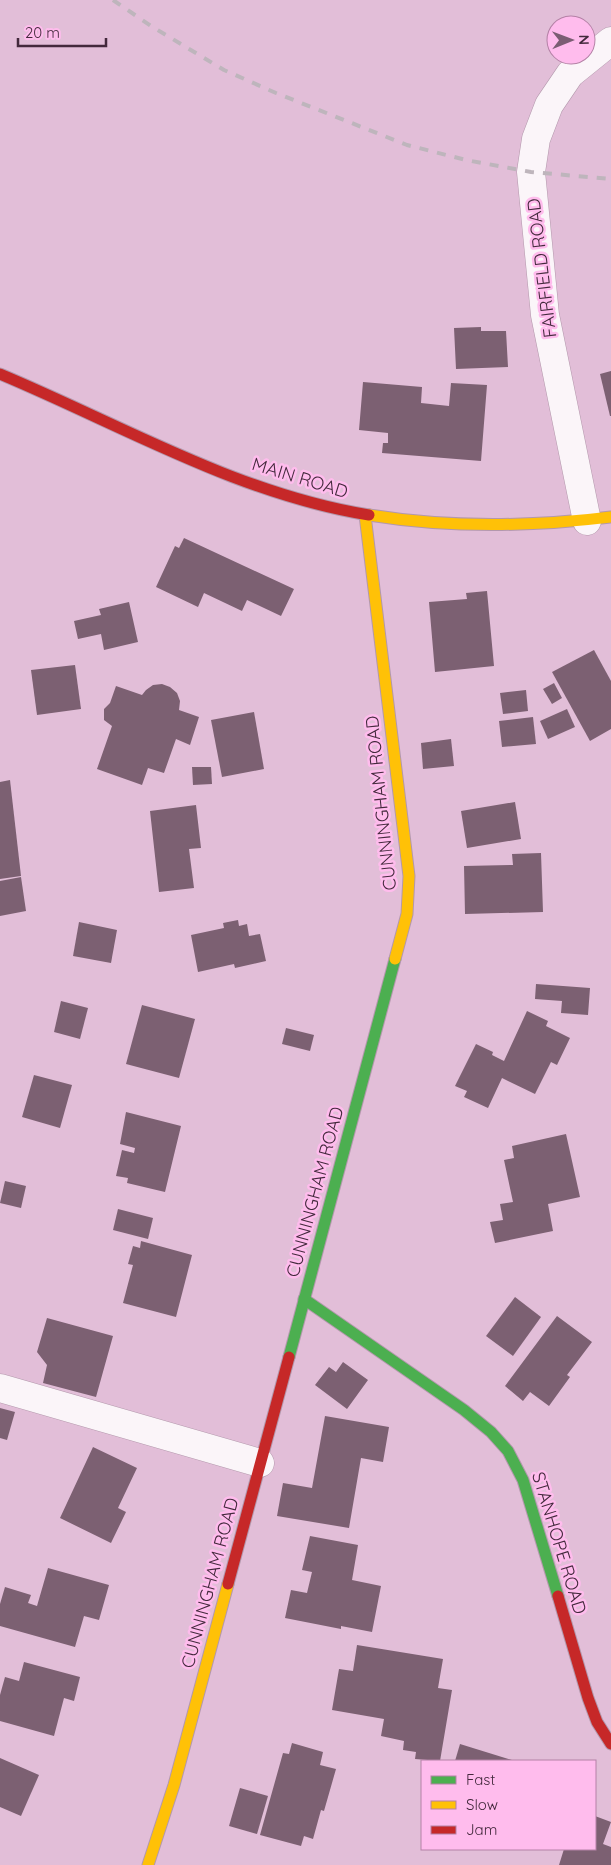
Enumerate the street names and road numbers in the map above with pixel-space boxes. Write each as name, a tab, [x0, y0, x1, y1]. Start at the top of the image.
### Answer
street label: FAIRFIELD ROAD	[522, 197, 561, 339]
street label: MAIN ROAD	[249, 452, 351, 503]
street label: CUNNINGHAM ROAD	[360, 715, 401, 892]
street label: CUNNINGHAM ROAD	[281, 1104, 348, 1280]
street label: STANHOPE ROAD	[527, 1469, 592, 1617]
street label: CUNNINGHAM ROAD	[176, 1495, 243, 1671]

